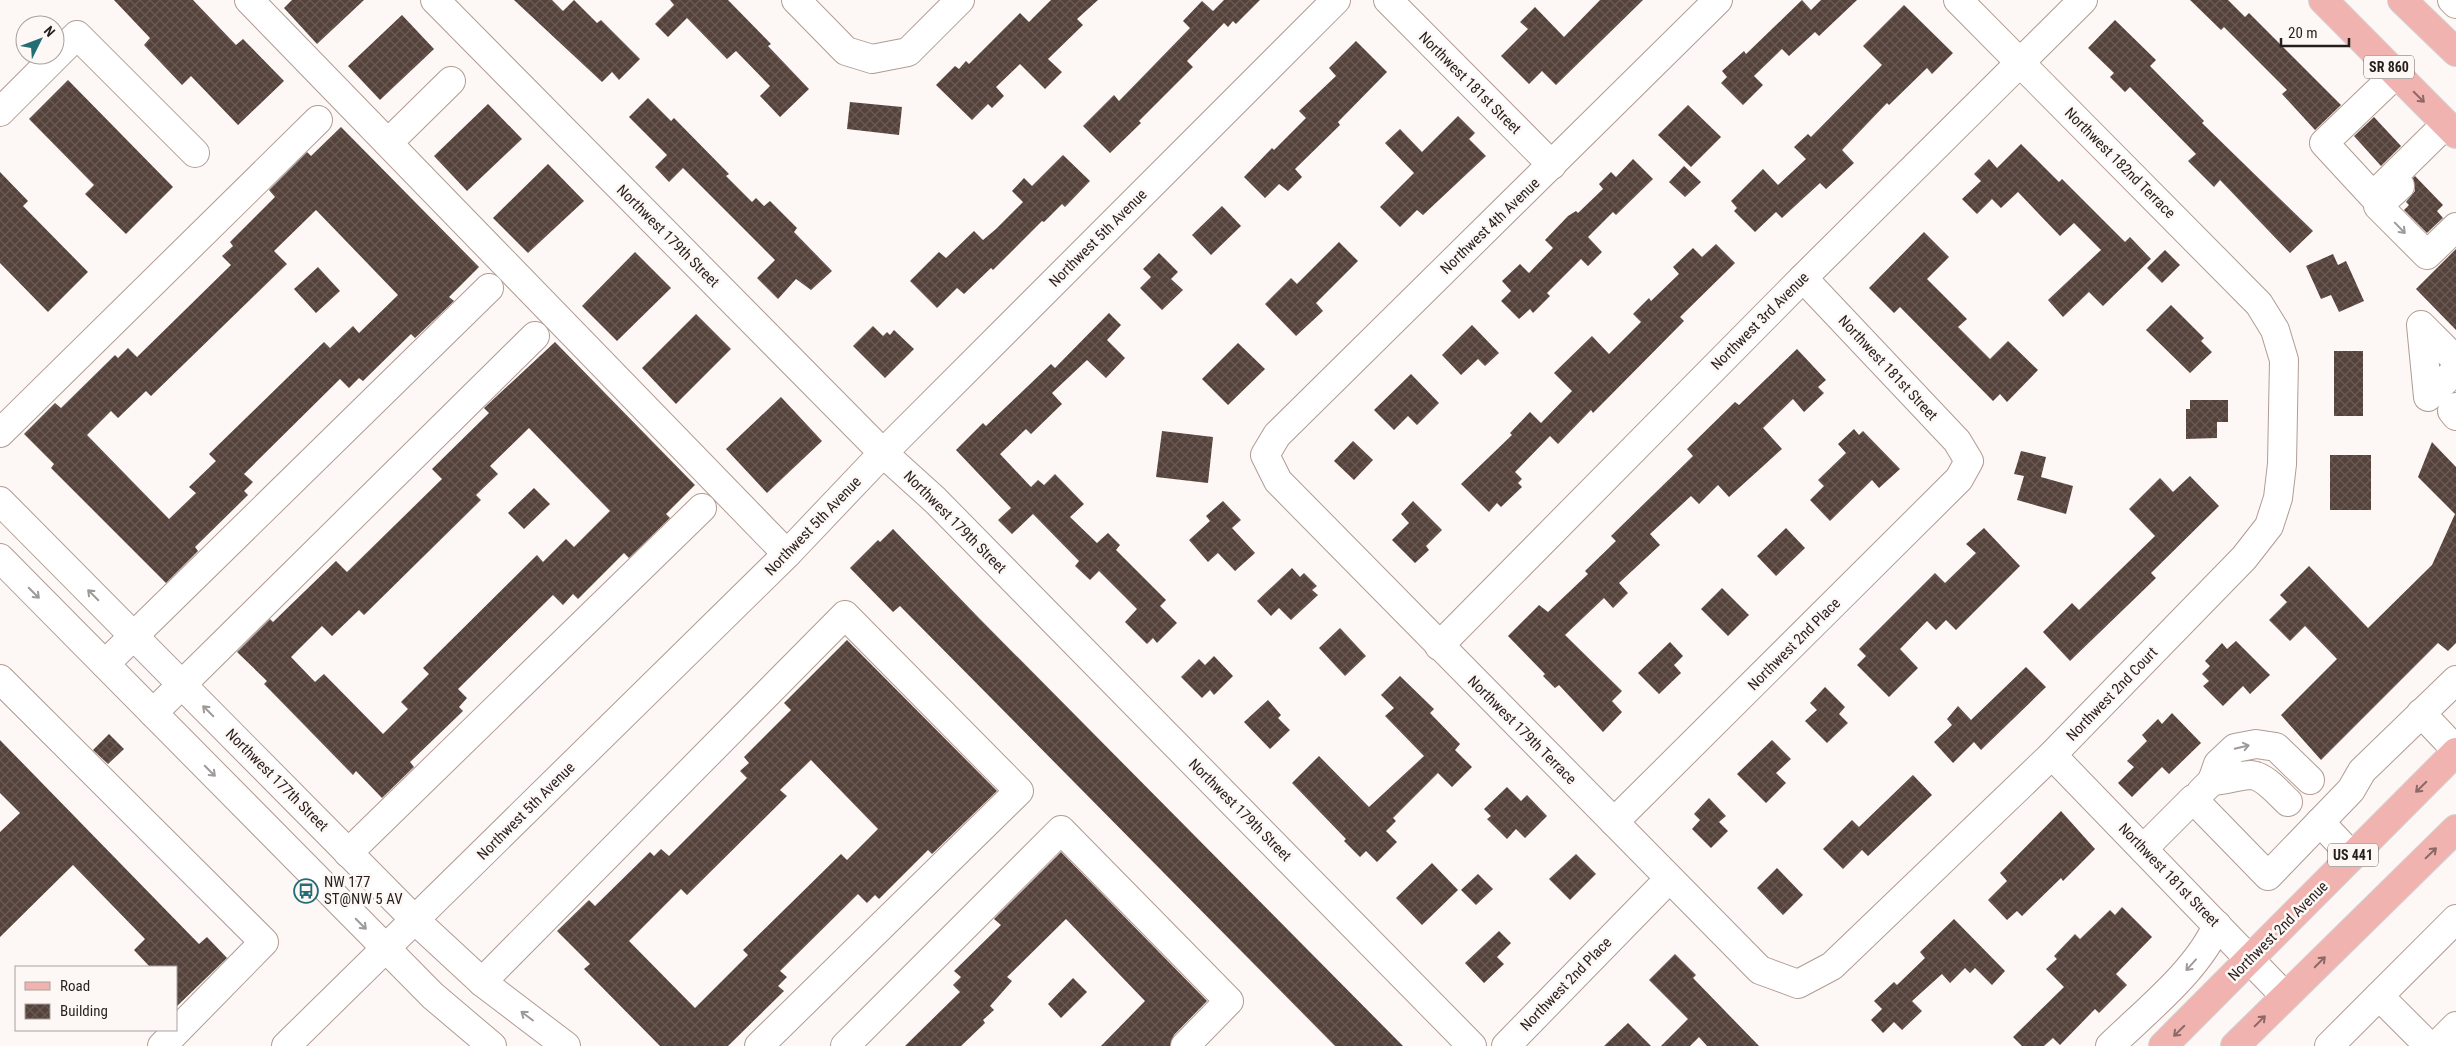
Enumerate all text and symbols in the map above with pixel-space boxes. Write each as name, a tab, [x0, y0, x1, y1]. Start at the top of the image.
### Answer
north arrow	[15, 15, 65, 65]
scale bar	[2281, 15, 2348, 47]
text: N	[41, 23, 58, 40]
text: 20 m	[2288, 24, 2318, 42]
street label: Northwest 181st Street	[1415, 28, 1525, 138]
road number: SR 860	[2364, 56, 2414, 78]
one-way arrow	[2413, 91, 2425, 103]
street label: Northwest 182nd Terrace	[2061, 104, 2179, 222]
street label: Northwest 4th Avenue	[1437, 174, 1543, 278]
street label: Northwest 179th Street	[613, 181, 723, 291]
street label: Northwest 5th Avenue	[1045, 185, 1151, 291]
one-way arrow	[2394, 222, 2406, 234]
street label: Northwest 3rd Avenue	[1707, 268, 1813, 374]
street label: Northwest 181st Street	[1835, 312, 1941, 424]
street label: Northwest 179th Street	[900, 467, 1010, 577]
street label: Northwest 5th Avenue	[761, 473, 865, 579]
one-way arrow	[28, 587, 40, 599]
one-way arrow	[87, 589, 100, 601]
street label: Northwest 2nd Place	[1744, 594, 1844, 694]
street label: Northwest 2nd Court	[2063, 643, 2161, 745]
street label: Northwest 179th Terrace	[1464, 672, 1580, 788]
one-way arrow	[202, 704, 214, 717]
street label: Northwest 177th Street	[222, 725, 332, 835]
one-way arrow	[2234, 742, 2250, 751]
street label: Northwest 179th Street	[1185, 755, 1295, 865]
street label: Northwest 5th Avenue	[473, 758, 579, 864]
one-way arrow	[204, 764, 216, 777]
one-way arrow	[2415, 781, 2428, 793]
street label: Northwest 181st Street	[2115, 819, 2223, 931]
road number: US 441	[2328, 844, 2378, 866]
one-way arrow	[2425, 847, 2438, 859]
place label: NW 177 ST@NW 5 AV	[324, 873, 403, 908]
street label: Northwest 2nd Avenue	[2224, 877, 2332, 985]
bus stop icon: NW 177 ST@NW 5 AV	[293, 878, 319, 904]
one-way arrow	[355, 918, 367, 930]
street label: Northwest 2nd Place	[1517, 933, 1615, 1035]
one-way arrow	[2314, 955, 2326, 968]
one-way arrow	[2185, 959, 2196, 972]
legend	[15, 966, 178, 1031]
text: Road	[60, 977, 90, 995]
text: Building	[60, 1002, 108, 1020]
one-way arrow	[520, 1011, 534, 1021]
one-way arrow	[2254, 1015, 2266, 1027]
one-way arrow	[2172, 1025, 2185, 1037]

